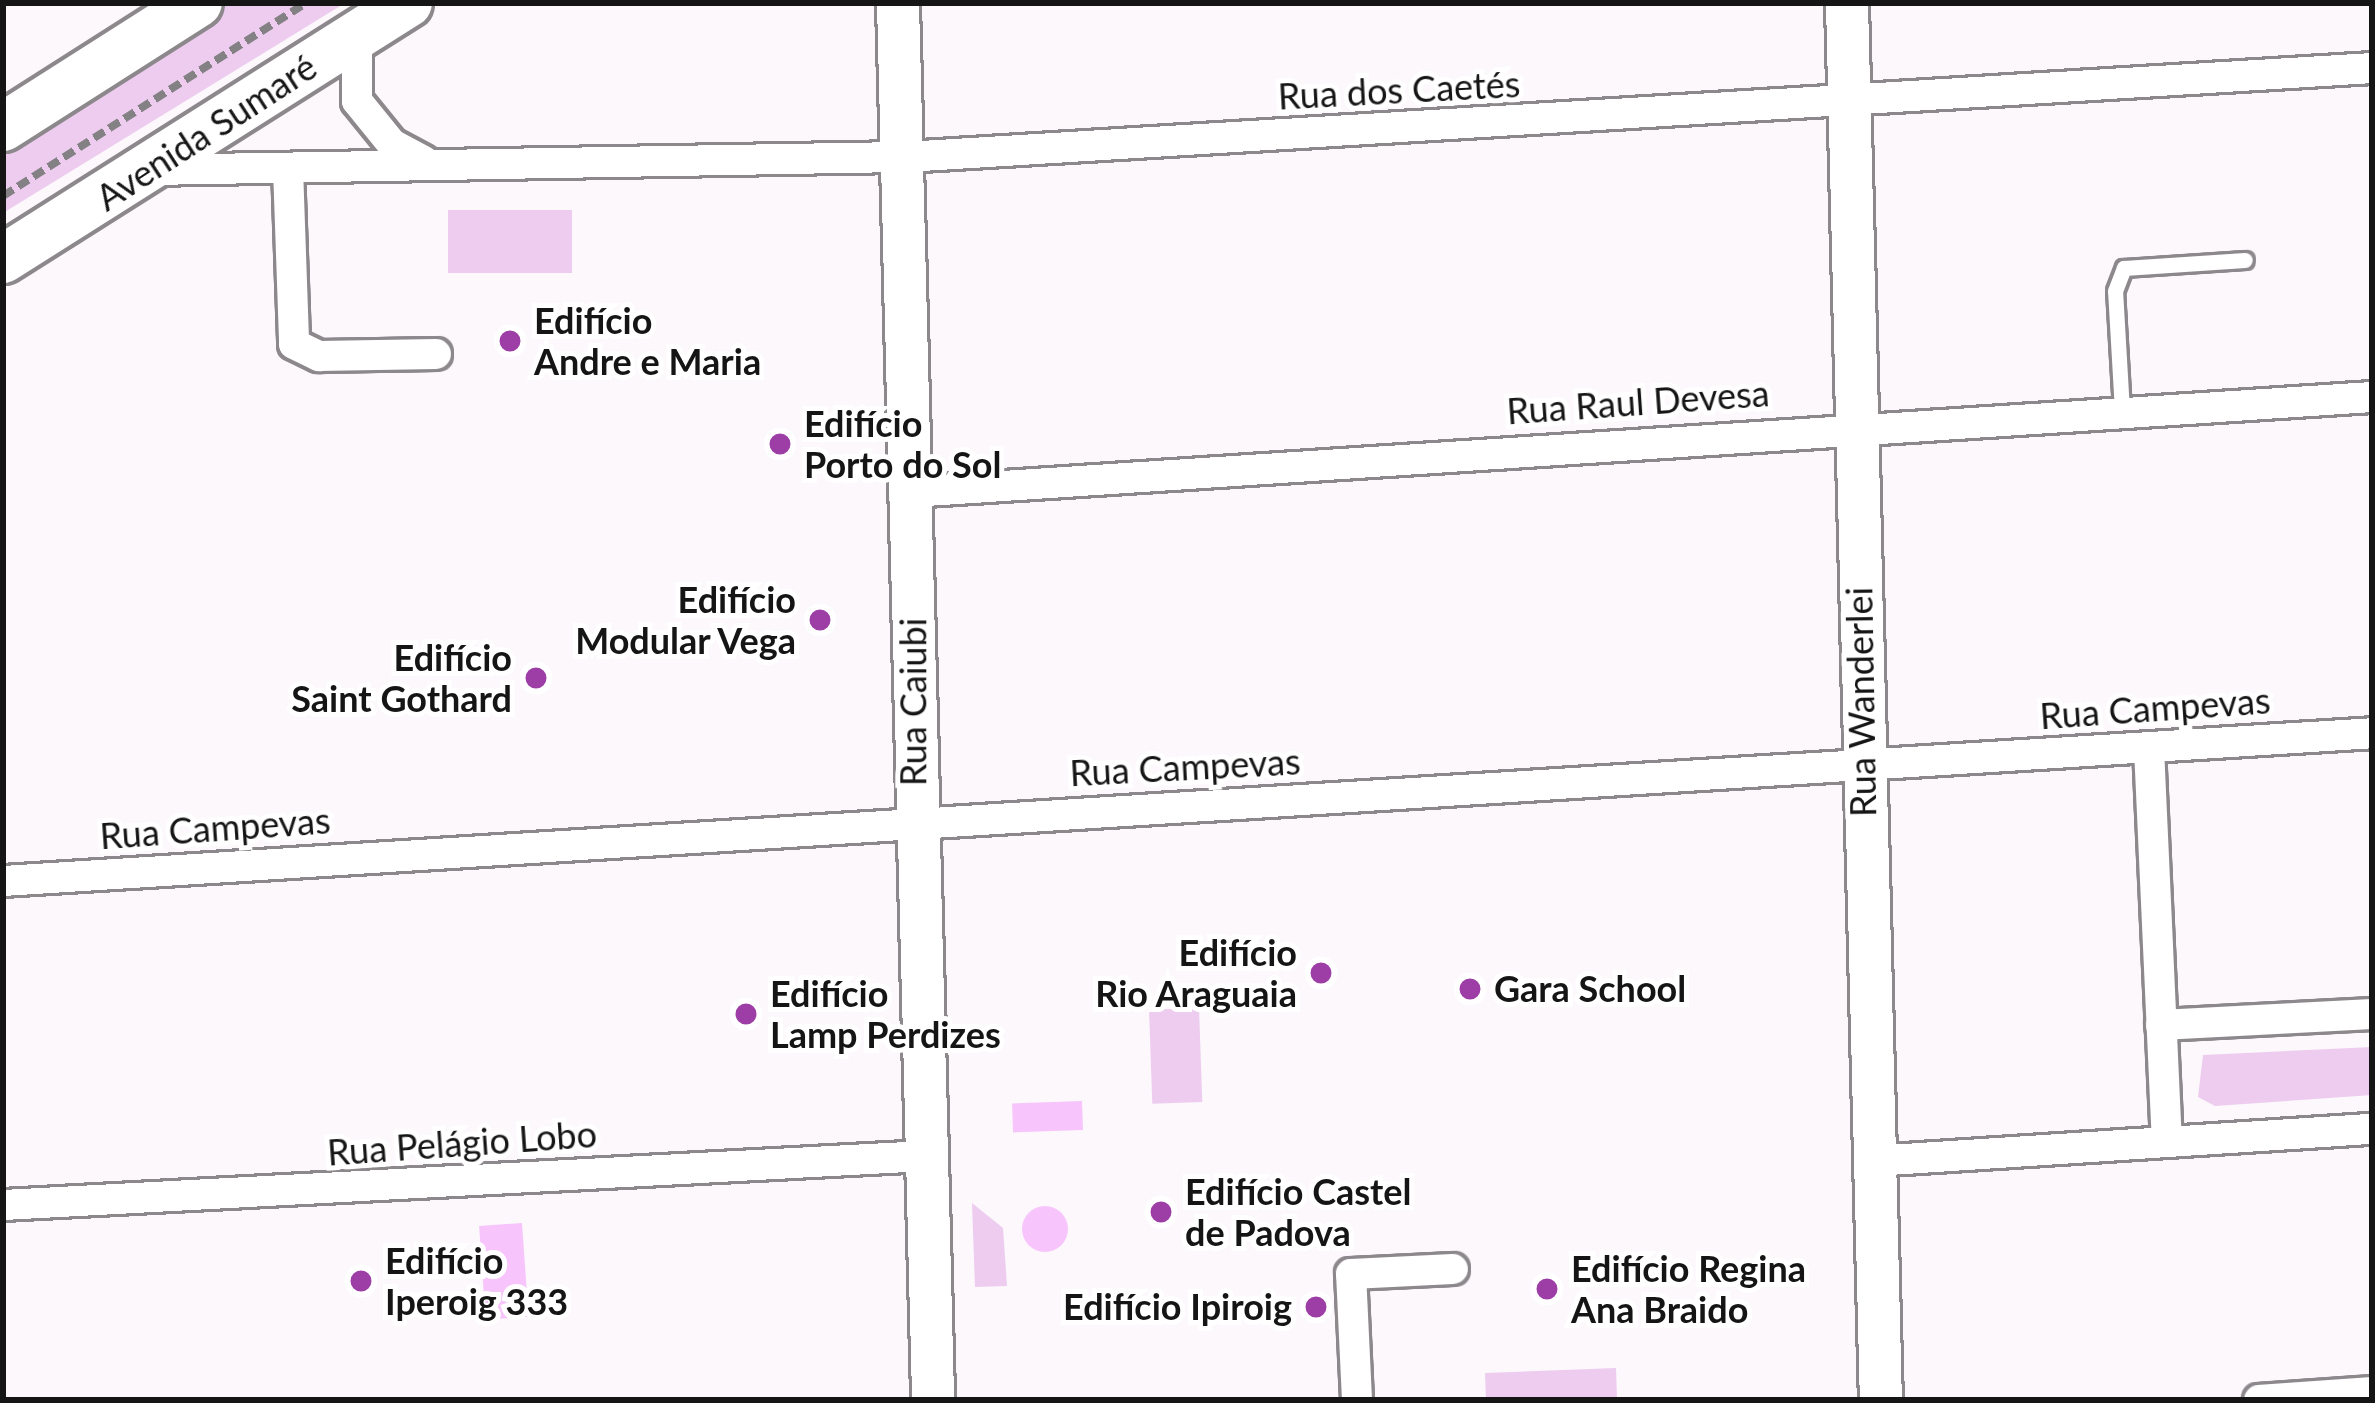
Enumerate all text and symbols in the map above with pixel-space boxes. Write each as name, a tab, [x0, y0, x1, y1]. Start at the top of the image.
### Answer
street label: Avenida Sumaré	[88, 45, 324, 219]
street label: Rua dos Caetés	[1277, 62, 1521, 118]
place label: Edifício Andre e Maria	[534, 298, 761, 383]
marker: Edifício Andre e Maria	[497, 328, 523, 354]
street label: Rua Raul Devesa	[1505, 371, 1771, 433]
place label: Edifício Porto do Sol	[804, 401, 1001, 486]
marker: Edifício Porto do Sol	[767, 431, 793, 457]
place label: Edifício Modular Vega	[573, 577, 796, 662]
street label: Rua Wanderlei	[1837, 586, 1885, 818]
marker: Edifício Modular Vega	[807, 607, 833, 633]
street label: Rua Caiubi	[891, 618, 935, 786]
place label: Edifício Saint Gothard	[291, 635, 512, 720]
marker: Edifício Saint Gothard	[523, 665, 549, 691]
street label: Rua Campevas	[2038, 678, 2272, 738]
street label: Rua Campevas	[1069, 739, 1301, 795]
street label: Rua Campevas	[98, 798, 332, 858]
place label: Edifício Rio Araguaia	[1094, 930, 1297, 1015]
marker: Edifício Rio Araguaia	[1308, 960, 1334, 986]
place label: Gara School	[1494, 967, 1686, 1011]
place label: Edifício Lamp Perdizes	[770, 971, 1001, 1056]
marker: Gara School	[1457, 976, 1483, 1002]
marker: Edifício Lamp Perdizes	[733, 1001, 759, 1027]
street label: Rua Pelágio Lobo	[326, 1112, 598, 1174]
place label: Edifício Castel de Padova	[1185, 1169, 1411, 1254]
marker: Edifício Castel de Padova	[1148, 1199, 1174, 1225]
place label: Edifício Iperoig 333	[385, 1238, 568, 1323]
place label: Edifício Regina Ana Braido	[1571, 1246, 1806, 1331]
marker: Edifício Iperoig 333	[348, 1268, 374, 1294]
marker: Edifício Regina Ana Braido	[1534, 1276, 1560, 1302]
place label: Edifício Ipiroig	[1063, 1285, 1292, 1329]
marker: Edifício Ipiroig	[1303, 1294, 1329, 1320]

